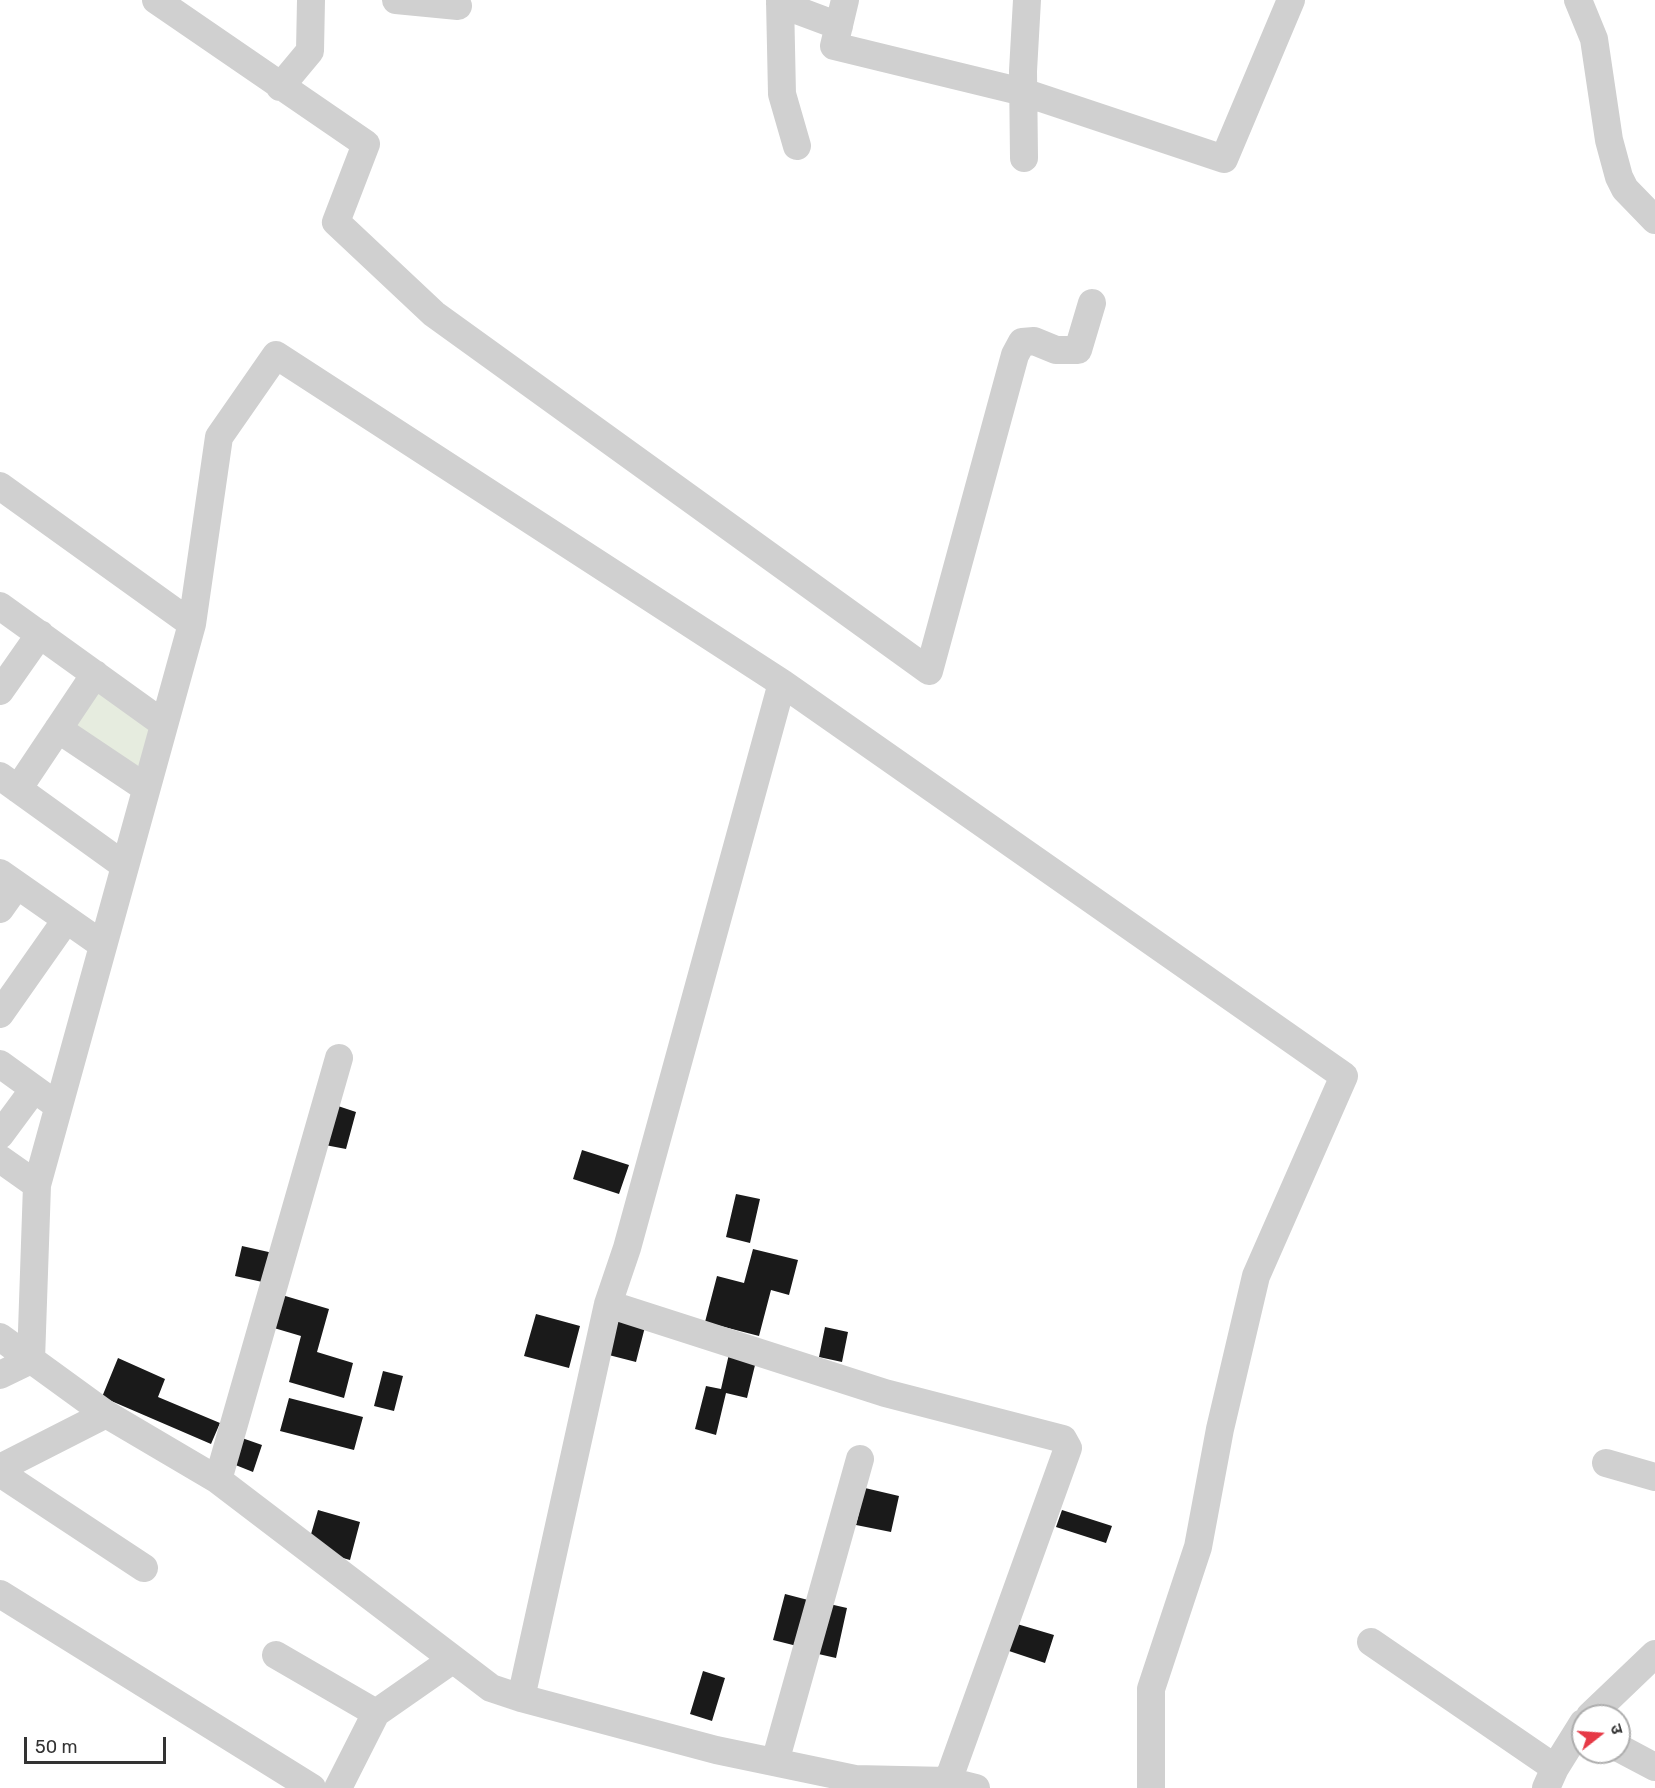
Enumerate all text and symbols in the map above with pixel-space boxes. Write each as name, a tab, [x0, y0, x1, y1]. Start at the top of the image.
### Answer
north arrow	[1571, 1704, 1631, 1764]
text: उ	[1606, 1722, 1627, 1736]
scale bar	[27, 1725, 170, 1763]
text: 50 m	[35, 1736, 78, 1758]

